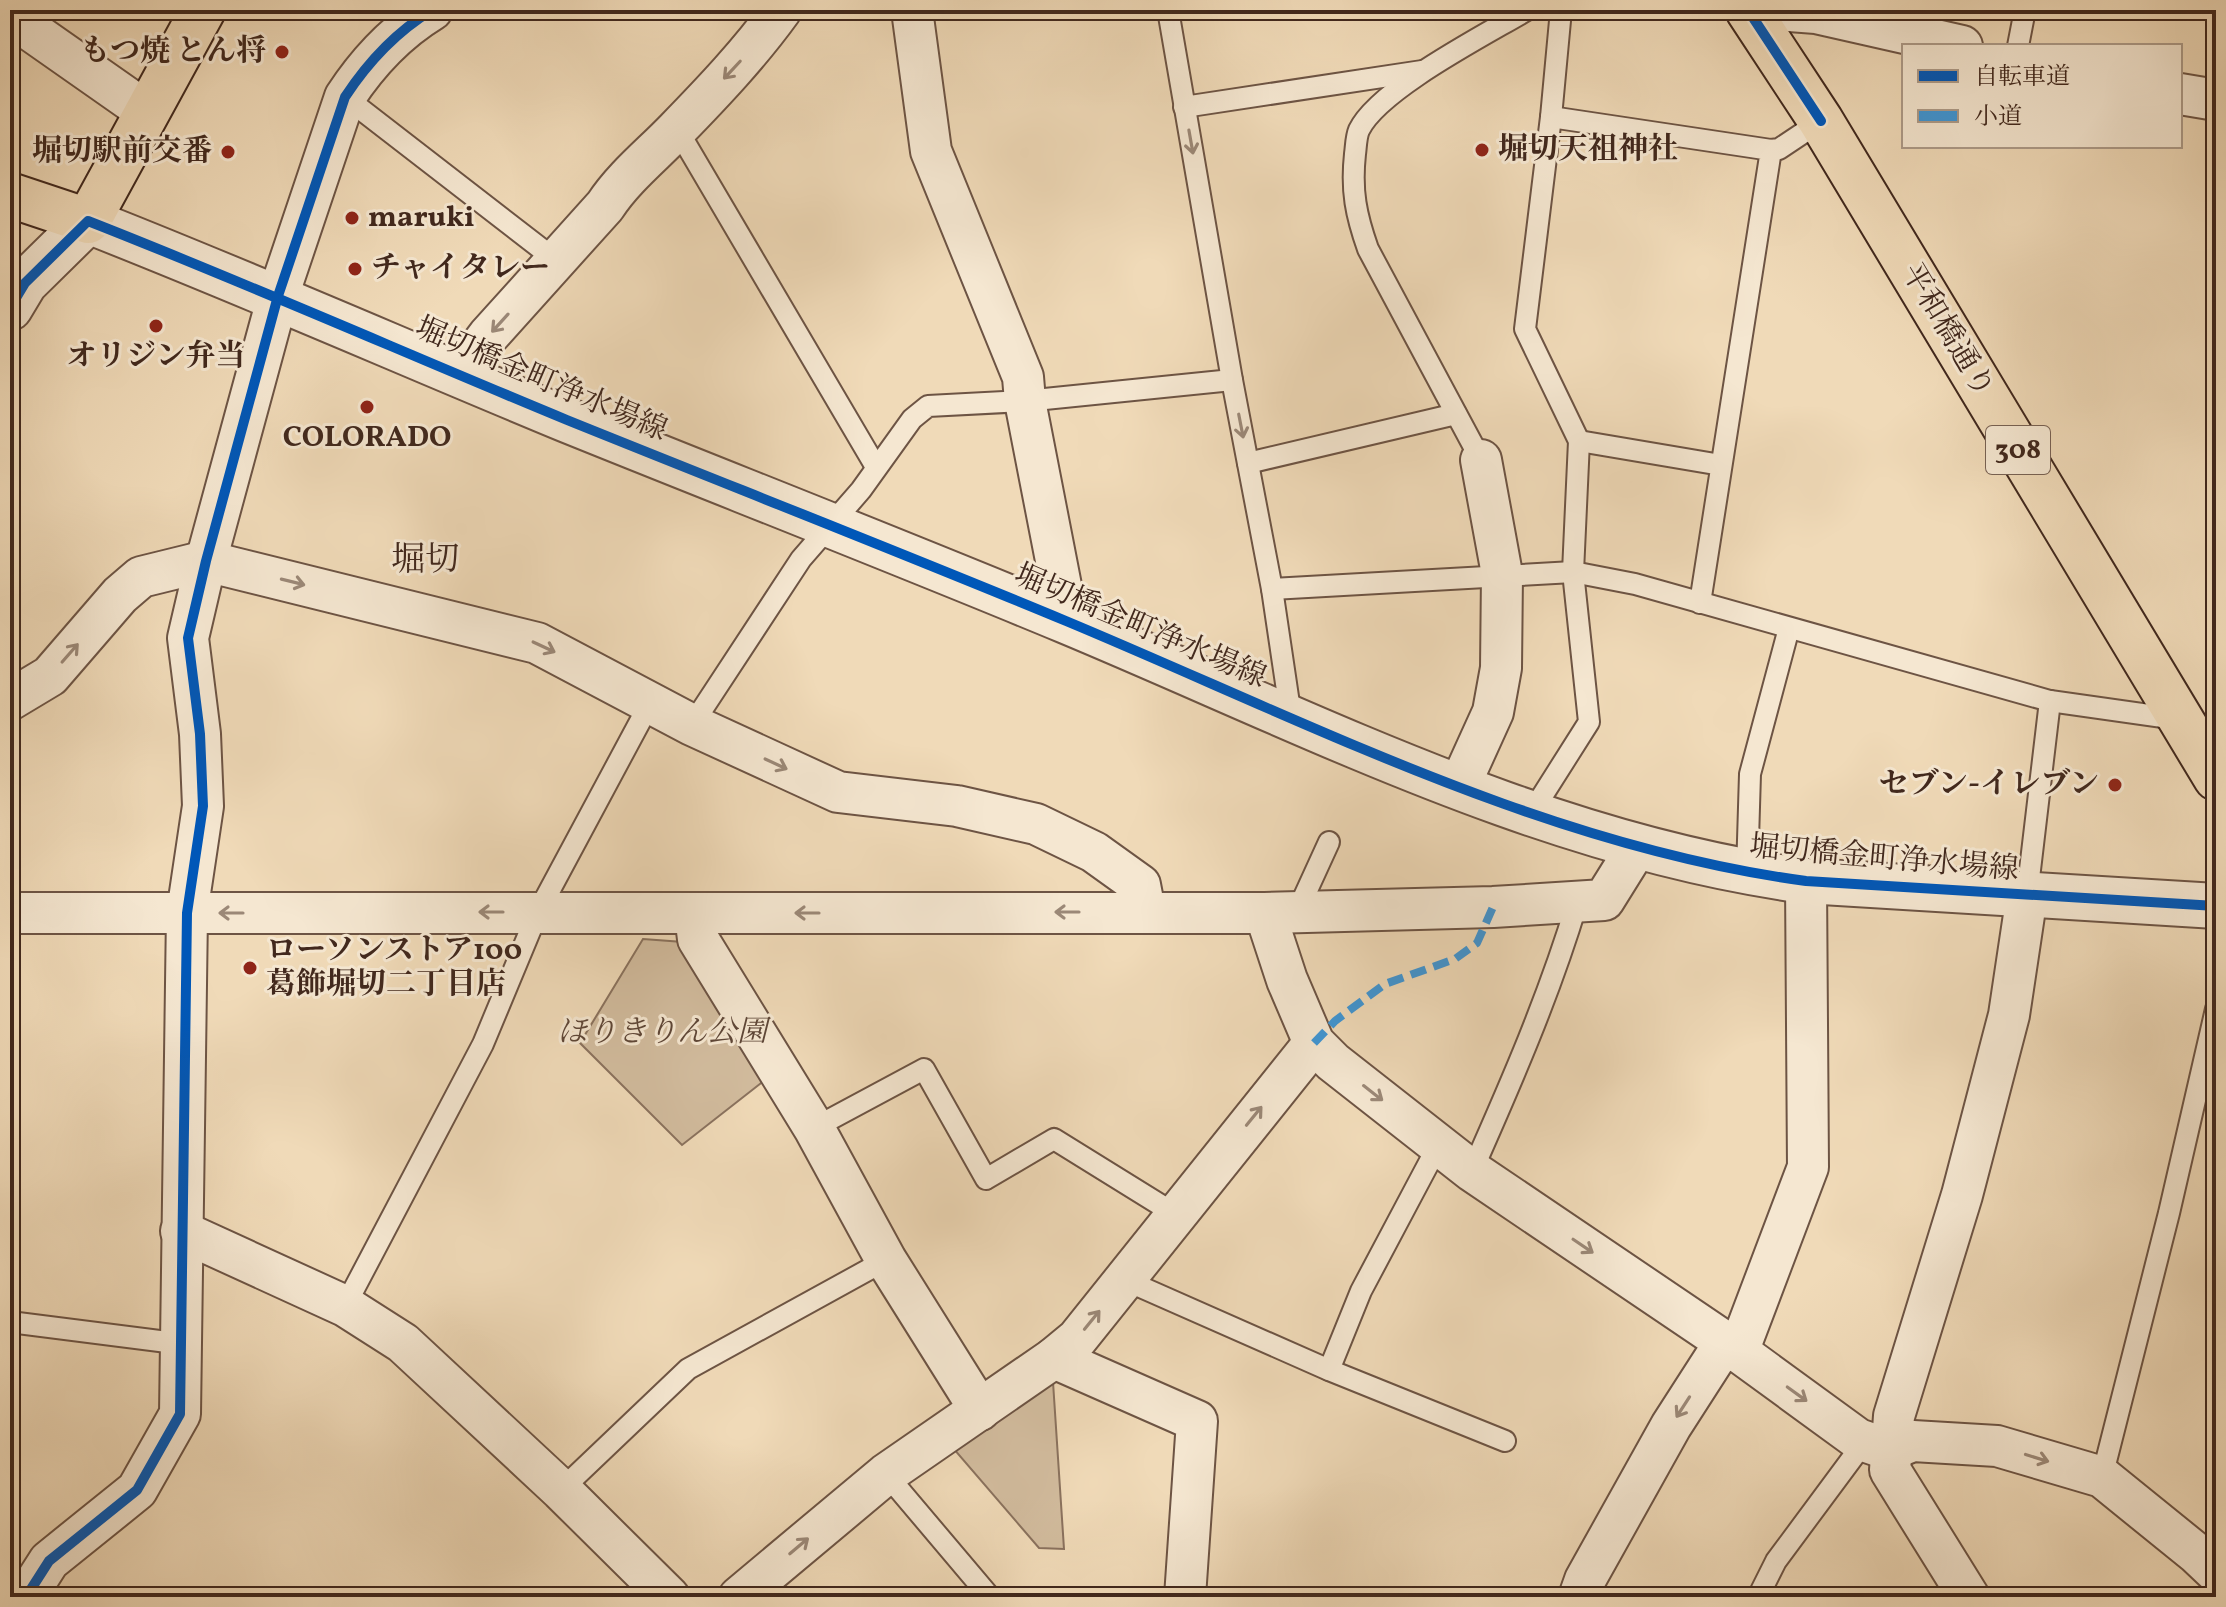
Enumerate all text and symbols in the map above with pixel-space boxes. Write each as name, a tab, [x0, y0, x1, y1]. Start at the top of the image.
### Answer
place label: もつ焼 とん将	[80, 31, 266, 73]
marker: もつ焼 とん将	[273, 43, 291, 61]
legend	[1902, 44, 2182, 148]
one-way arrow	[723, 60, 742, 80]
text: 自転車道	[1974, 61, 2070, 95]
text: 小道	[1974, 101, 2022, 135]
one-way arrow	[1184, 129, 1199, 154]
place label: 堀切天祖神社	[1498, 129, 1678, 171]
place label: 堀切駅前交番	[32, 131, 212, 173]
marker: 堀切天祖神社	[1473, 141, 1491, 159]
marker: 堀切駅前交番	[219, 143, 237, 161]
place label: maruki	[368, 197, 475, 239]
marker: maruki	[343, 209, 361, 227]
place label: チャイタレー	[371, 248, 550, 290]
street label: 平和橋通り	[1890, 256, 2004, 406]
marker: チャイタレー	[346, 260, 364, 278]
street label: 堀切橋金町浄水場線	[409, 308, 673, 452]
one-way arrow	[491, 313, 509, 333]
marker: オリジン弁当	[147, 317, 165, 335]
place label: オリジン弁当	[66, 336, 246, 378]
marker: COLORADO	[358, 398, 376, 416]
one-way arrow	[1234, 412, 1249, 438]
place label: COLORADO	[283, 417, 451, 459]
road number: 308	[1986, 426, 2050, 474]
district label: 堀切	[391, 538, 459, 585]
street label: 堀切橋金町浄水場線	[1008, 555, 1272, 699]
one-way arrow	[279, 576, 305, 591]
one-way arrow	[532, 640, 556, 655]
one-way arrow	[61, 643, 79, 663]
one-way arrow	[764, 757, 788, 772]
place label: セブン-イレブン	[1879, 764, 2099, 806]
marker: セブン-イレブン	[2106, 776, 2124, 794]
street label: 堀切橋金町浄水場線	[1748, 826, 2020, 892]
one-way arrow	[478, 904, 505, 920]
one-way arrow	[1054, 904, 1081, 920]
one-way arrow	[218, 905, 245, 921]
one-way arrow	[794, 905, 821, 921]
place label: ローソンストア100 葛飾堀切二丁目店	[266, 930, 522, 1006]
marker: ローソンストア100 葛飾堀切二丁目店	[241, 959, 259, 977]
park label: ほりきりん公園	[557, 1012, 772, 1054]
one-way arrow	[1362, 1085, 1383, 1102]
one-way arrow	[1246, 1106, 1263, 1127]
one-way arrow	[1572, 1238, 1594, 1254]
one-way arrow	[1083, 1310, 1101, 1330]
one-way arrow	[1786, 1385, 1807, 1402]
one-way arrow	[1674, 1395, 1690, 1418]
one-way arrow	[2023, 1451, 2049, 1466]
one-way arrow	[788, 1537, 808, 1555]

